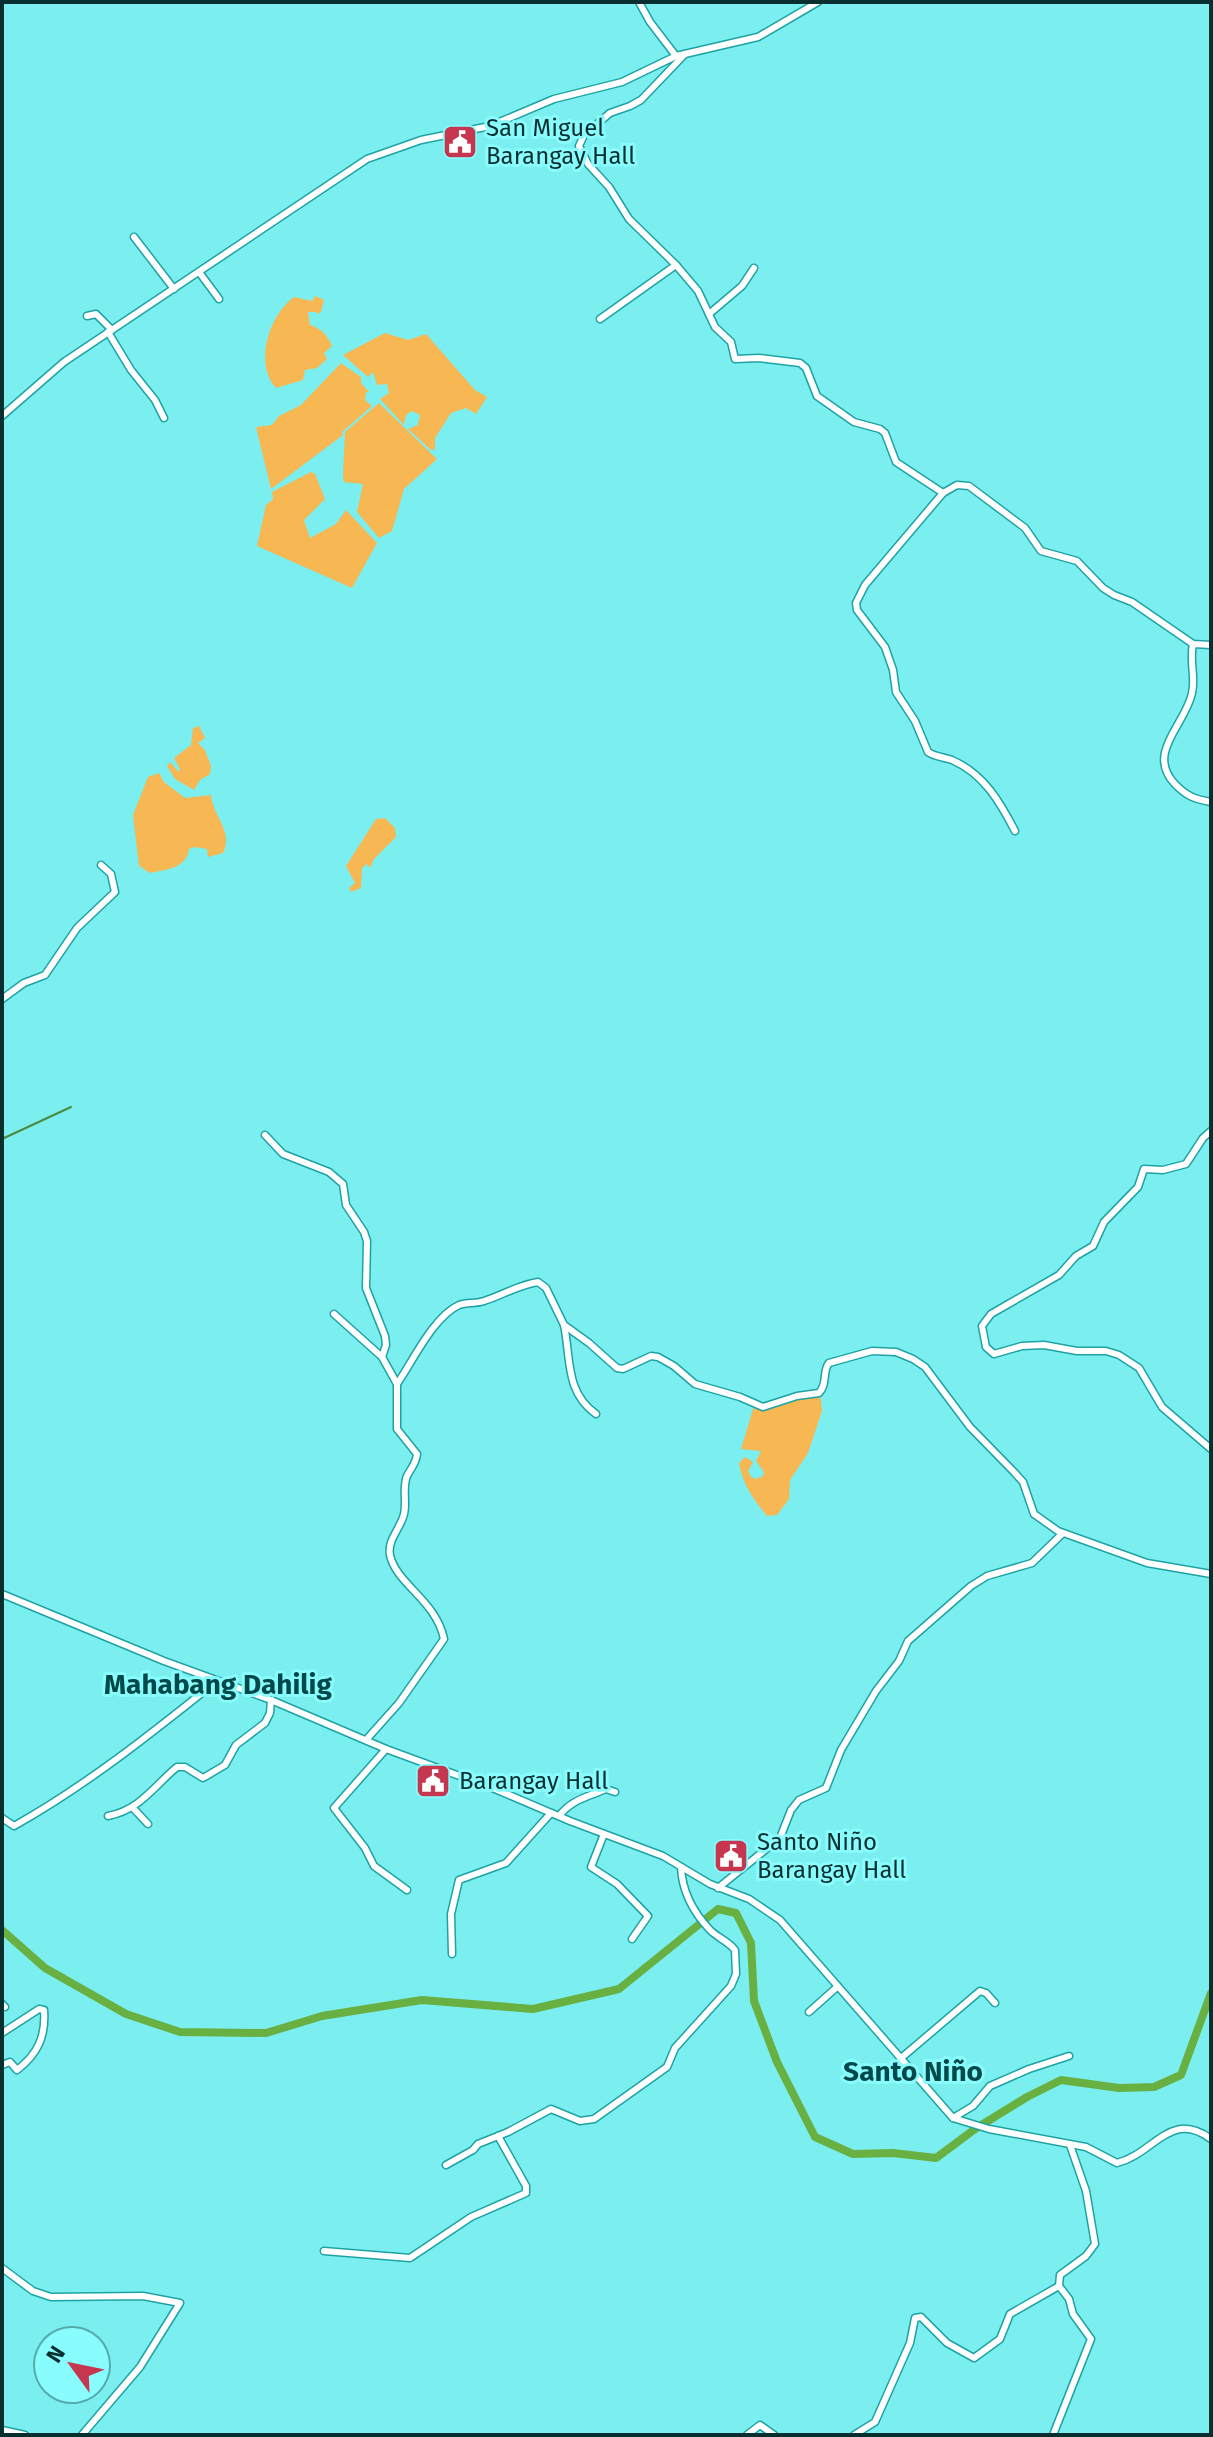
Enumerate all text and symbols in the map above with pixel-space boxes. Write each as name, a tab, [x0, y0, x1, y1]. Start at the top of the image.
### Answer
place label: San Miguel Barangay Hall	[486, 114, 635, 170]
public building icon: San Miguel Barangay Hall	[441, 123, 479, 161]
district label: Mahabang Dahilig	[104, 1668, 332, 1701]
public building icon: Barangay Hall	[414, 1762, 452, 1800]
place label: Barangay Hall	[459, 1767, 608, 1795]
place label: Santo Niño Barangay Hall	[757, 1828, 906, 1884]
public building icon: Santo Niño Barangay Hall	[712, 1837, 750, 1875]
district label: Santo Niño	[843, 2055, 983, 2088]
north arrow	[32, 2325, 112, 2405]
text: N	[40, 2341, 71, 2368]

